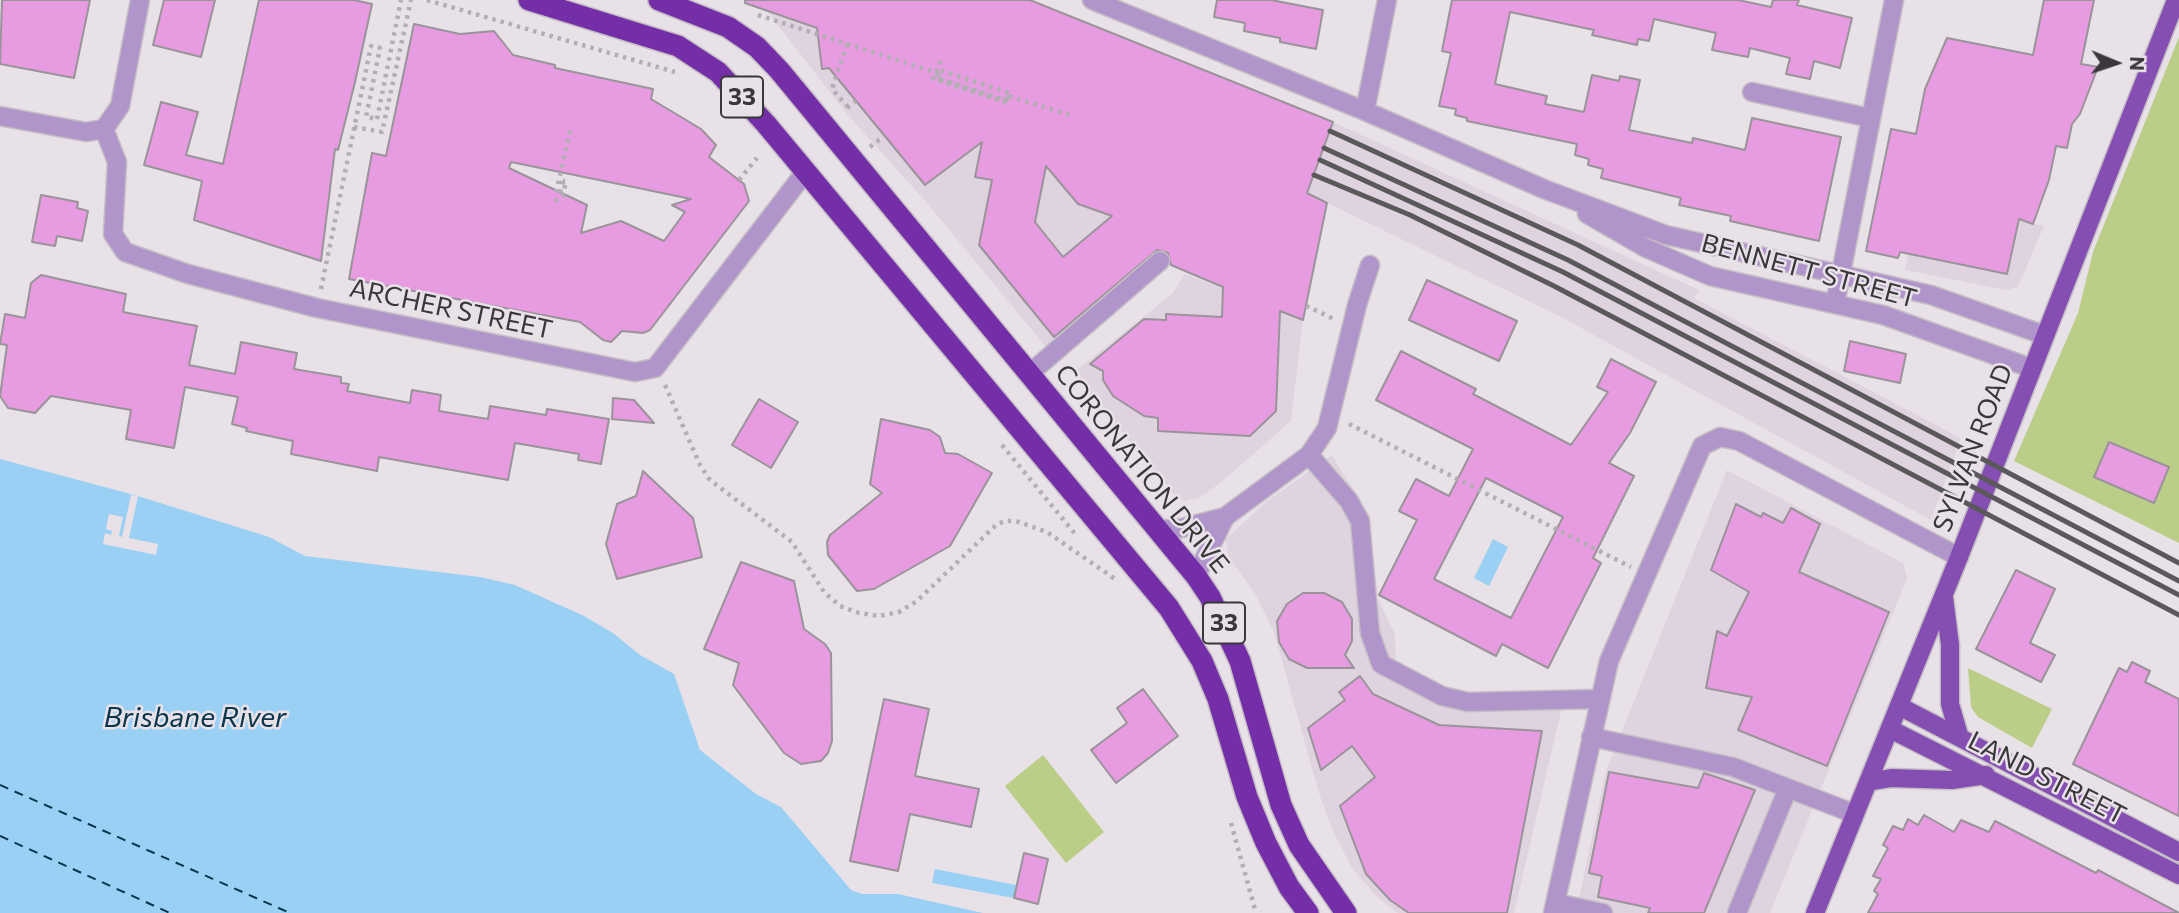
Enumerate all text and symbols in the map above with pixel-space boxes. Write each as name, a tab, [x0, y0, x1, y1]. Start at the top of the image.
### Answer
north arrow	[2081, 28, 2151, 98]
text: N	[2126, 56, 2149, 71]
road number: 33	[721, 76, 763, 118]
street label: BENNETT STREET	[1698, 227, 1920, 315]
street label: ARCHER STREET	[347, 272, 555, 346]
street label: CORONATION DRIVE	[1048, 358, 1236, 580]
street label: SYLVAN ROAD	[1927, 360, 2019, 536]
road number: 33	[1203, 602, 1245, 644]
water label: Brisbane River	[104, 701, 286, 735]
street label: LAND STREET	[1963, 725, 2131, 831]

